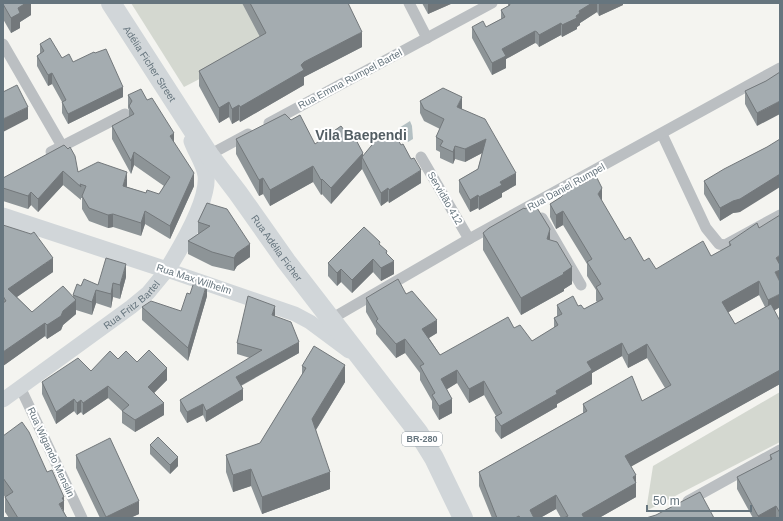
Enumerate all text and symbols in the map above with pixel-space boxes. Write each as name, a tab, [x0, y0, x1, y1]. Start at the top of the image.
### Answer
street label: Adélia Ficher Street	[122, 24, 179, 104]
street label: Rua Emma Rumpel Bartel	[296, 47, 404, 111]
district label: Vila Baependi	[315, 127, 407, 143]
street label: Rua Daniel Rumpel	[525, 161, 607, 213]
street label: Servidão 412	[426, 170, 465, 227]
street label: Rua Adélia Ficher	[250, 213, 305, 284]
street label: Rua Max Wilhelm	[155, 262, 233, 296]
street label: Rua Fritz Bartel	[101, 278, 161, 331]
street label: Rua Wigando Menslin	[25, 405, 77, 499]
road number: BR-280	[402, 432, 442, 446]
scale bar	[647, 487, 751, 513]
text: 50 m	[653, 494, 680, 508]

